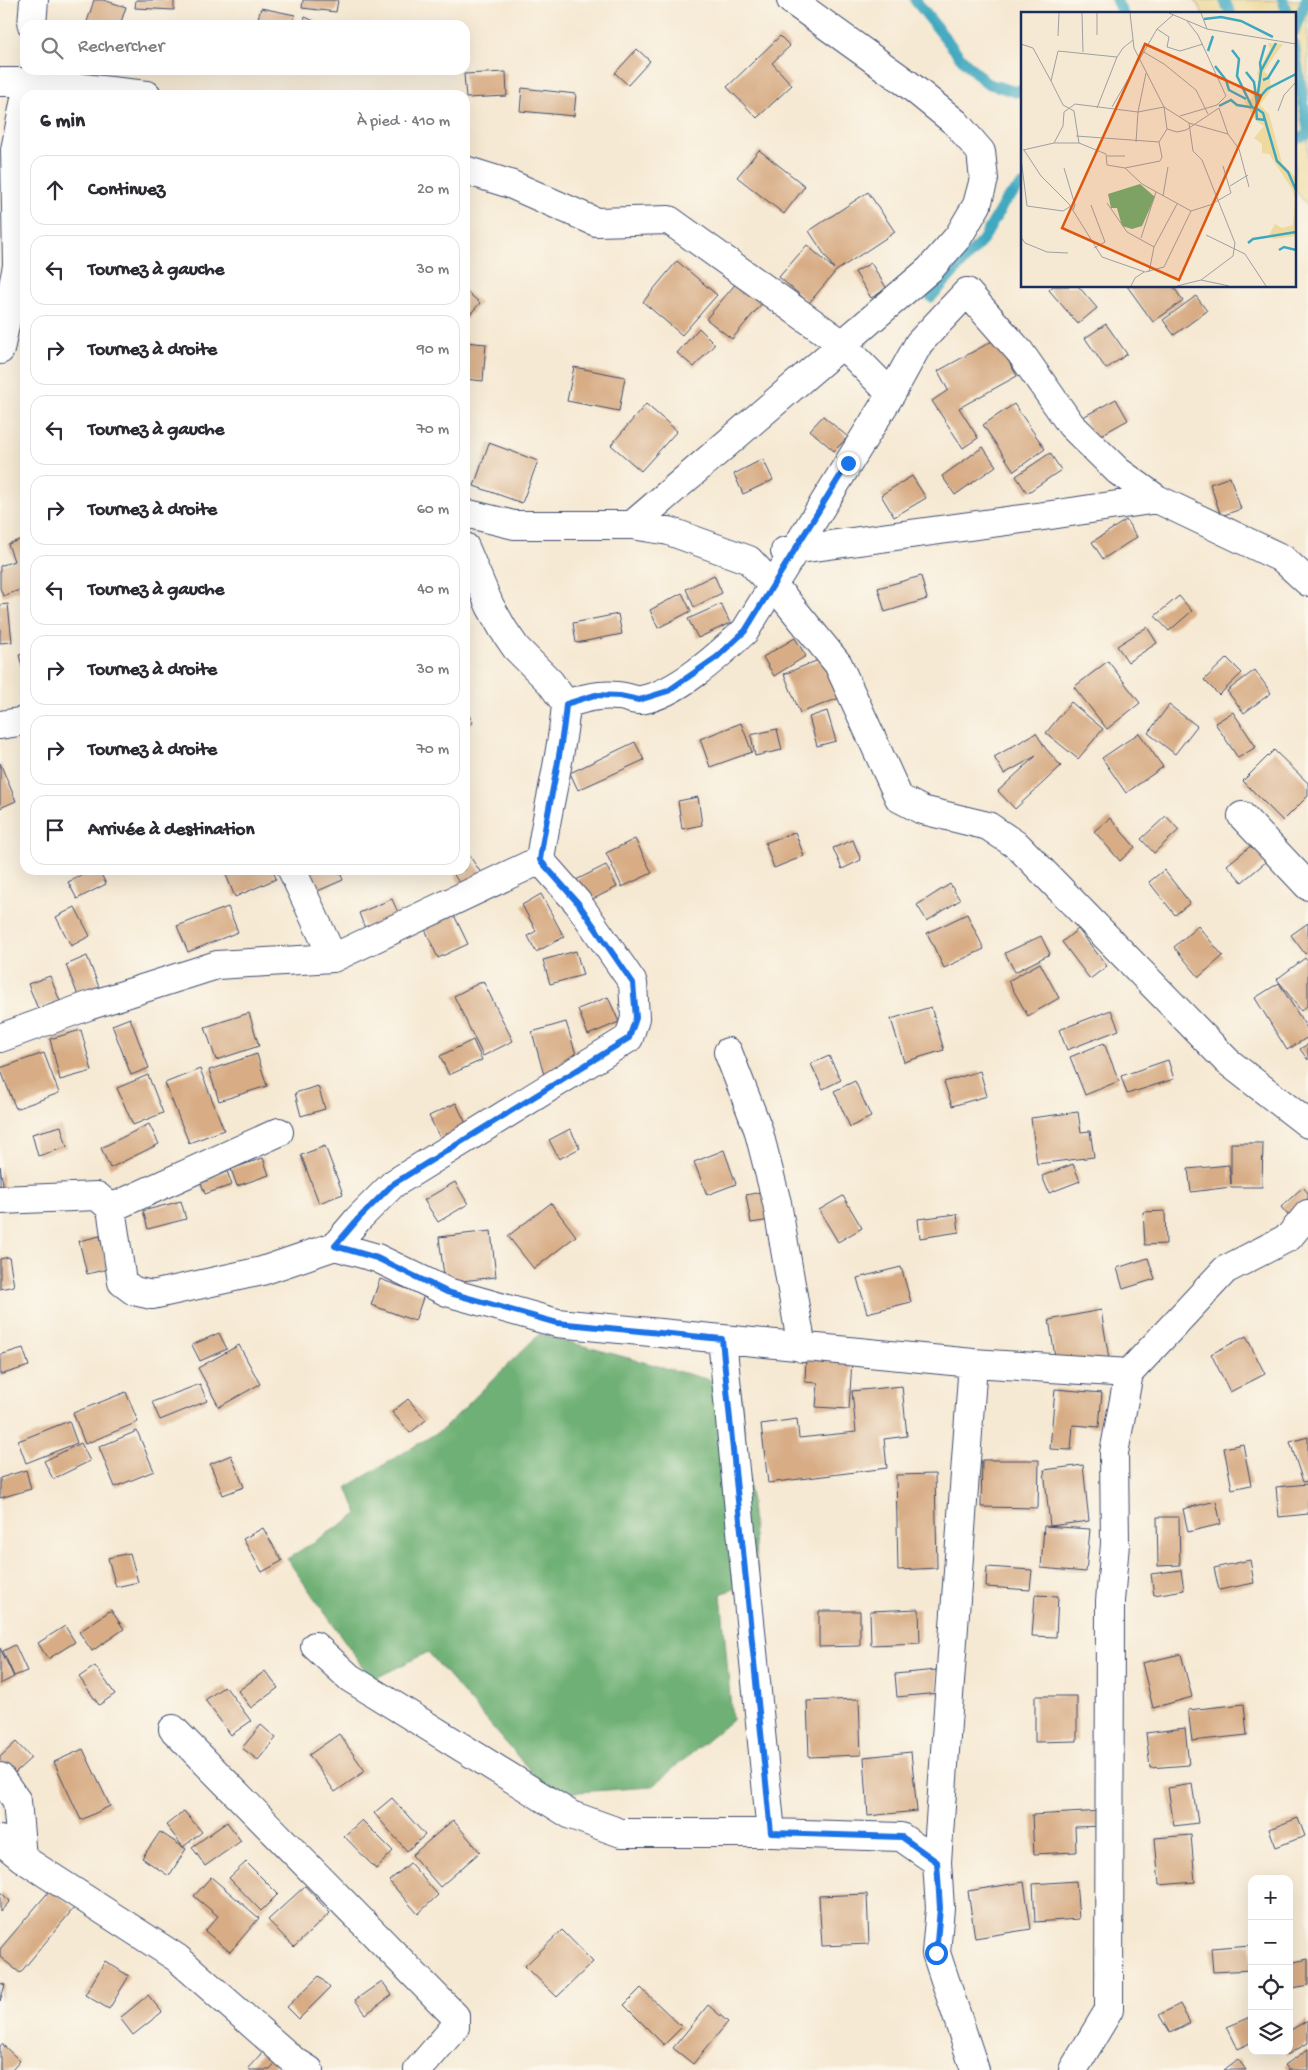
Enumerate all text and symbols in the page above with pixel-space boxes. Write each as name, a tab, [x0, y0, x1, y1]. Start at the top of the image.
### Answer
inset map	[1021, 12, 1296, 288]
search box	[20, 20, 470, 75]
icon: search	[38, 34, 66, 62]
text: Rechercher	[78, 36, 164, 59]
text: 6 min	[40, 110, 85, 135]
text: À pied · 410 m	[357, 113, 450, 132]
icon: ahead	[41, 176, 69, 204]
text: Continuez	[88, 179, 165, 202]
text: 20 m	[417, 181, 449, 200]
icon: left	[41, 256, 69, 284]
text: Tournez à gauche	[88, 259, 224, 282]
text: 30 m	[416, 261, 449, 280]
icon: right	[41, 336, 69, 364]
text: Tournez à droite	[88, 339, 217, 362]
text: 90 m	[417, 341, 449, 360]
icon: left	[41, 416, 69, 444]
text: Tournez à gauche	[88, 419, 224, 442]
text: 70 m	[416, 421, 449, 440]
route end	[837, 452, 860, 475]
icon: right	[41, 496, 69, 524]
text: Tournez à droite	[88, 499, 217, 522]
text: 60 m	[417, 501, 449, 520]
icon: left	[41, 576, 69, 604]
text: Tournez à gauche	[88, 579, 224, 602]
text: 40 m	[417, 581, 449, 600]
icon: right	[41, 656, 69, 684]
text: Tournez à droite	[88, 659, 217, 682]
text: 30 m	[416, 661, 449, 680]
icon: right	[41, 736, 69, 764]
text: Tournez à droite	[88, 739, 217, 762]
text: 70 m	[416, 741, 449, 760]
icon: arrive	[41, 816, 69, 844]
text: Arrivée à destination	[88, 819, 254, 842]
map controls	[1248, 1875, 1293, 2055]
button: +	[1248, 1875, 1293, 1920]
button: −	[1248, 1920, 1293, 1965]
route start	[925, 1942, 948, 1965]
button: locate	[1248, 1965, 1293, 2010]
button: layers	[1248, 2010, 1293, 2055]

